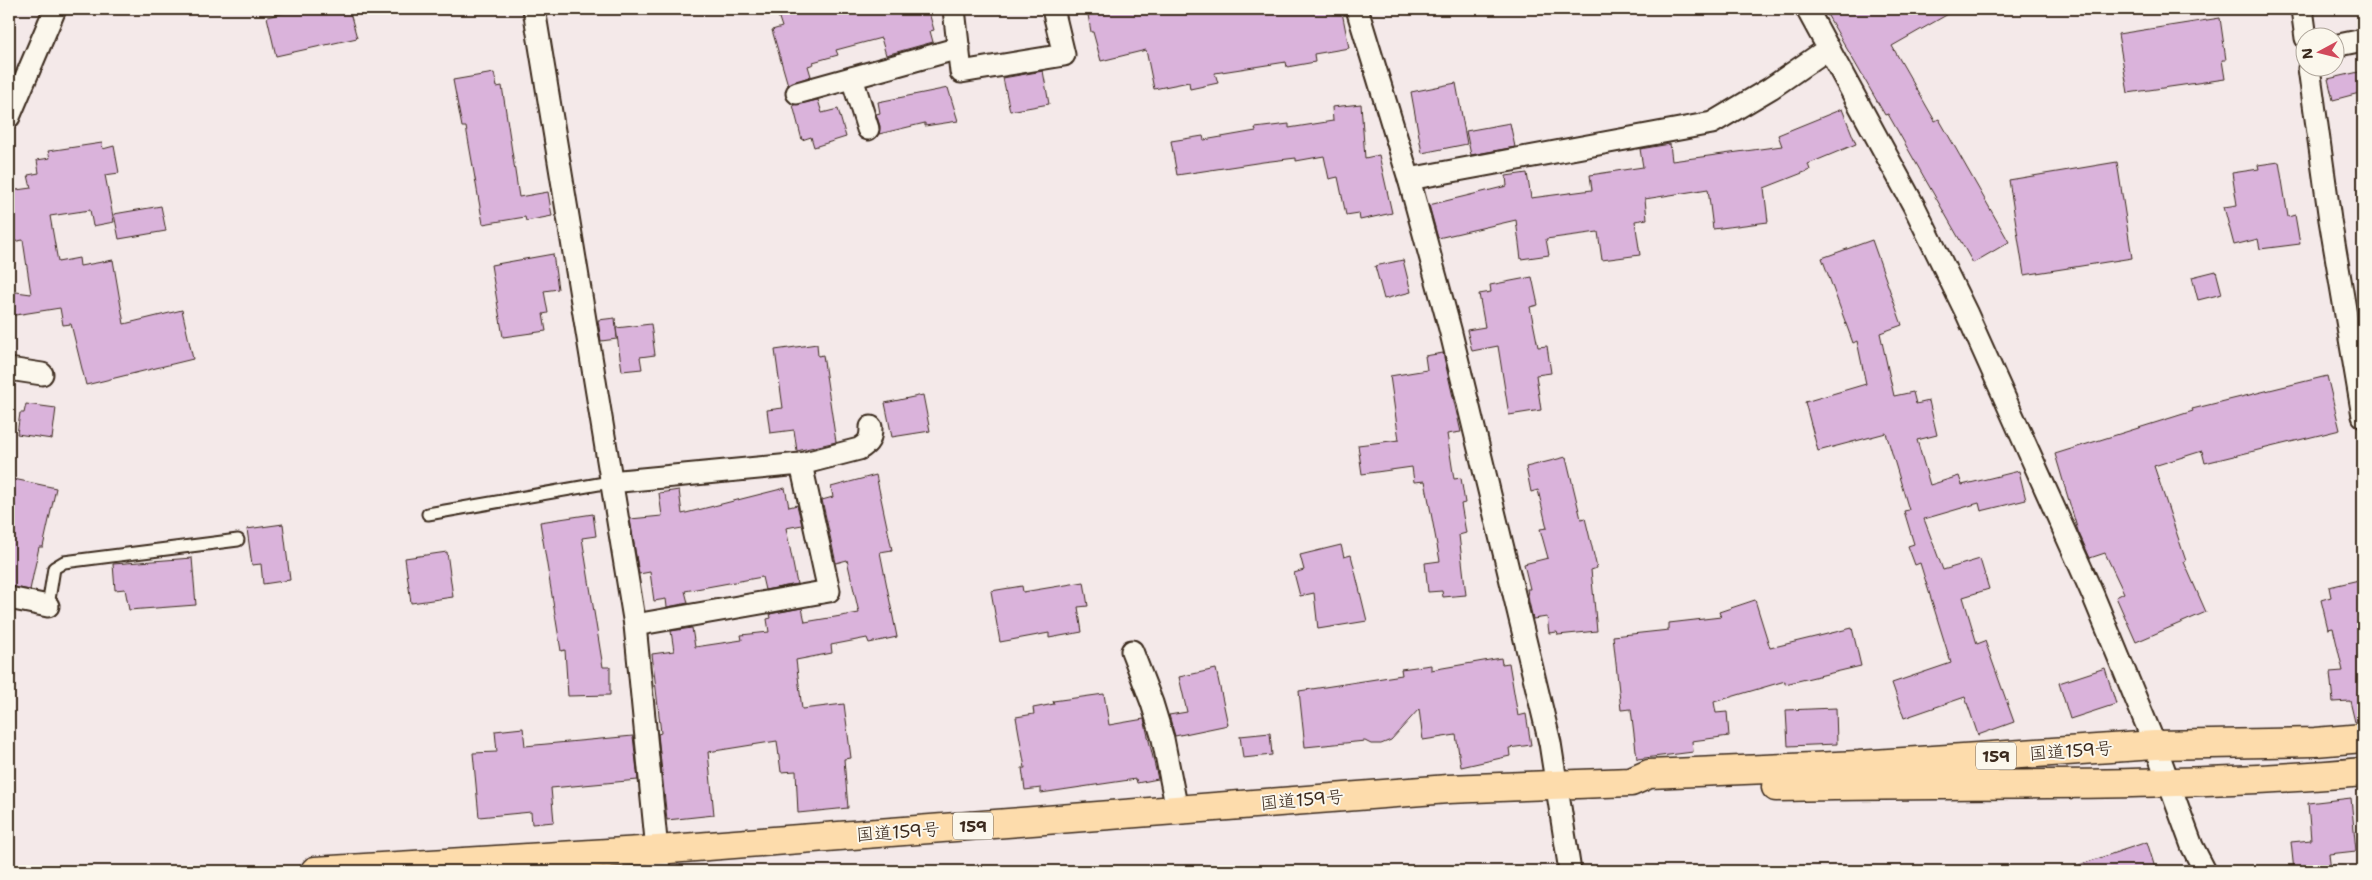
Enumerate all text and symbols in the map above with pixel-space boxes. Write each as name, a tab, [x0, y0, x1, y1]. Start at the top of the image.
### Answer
north arrow	[2294, 28, 2344, 78]
text: N	[2297, 47, 2317, 60]
street label: 国道159号	[2028, 736, 2114, 766]
road number: 159	[1976, 742, 2016, 769]
street label: 国道159号	[1259, 784, 1345, 816]
road number: 159	[953, 812, 993, 839]
street label: 国道159号	[855, 817, 941, 847]

